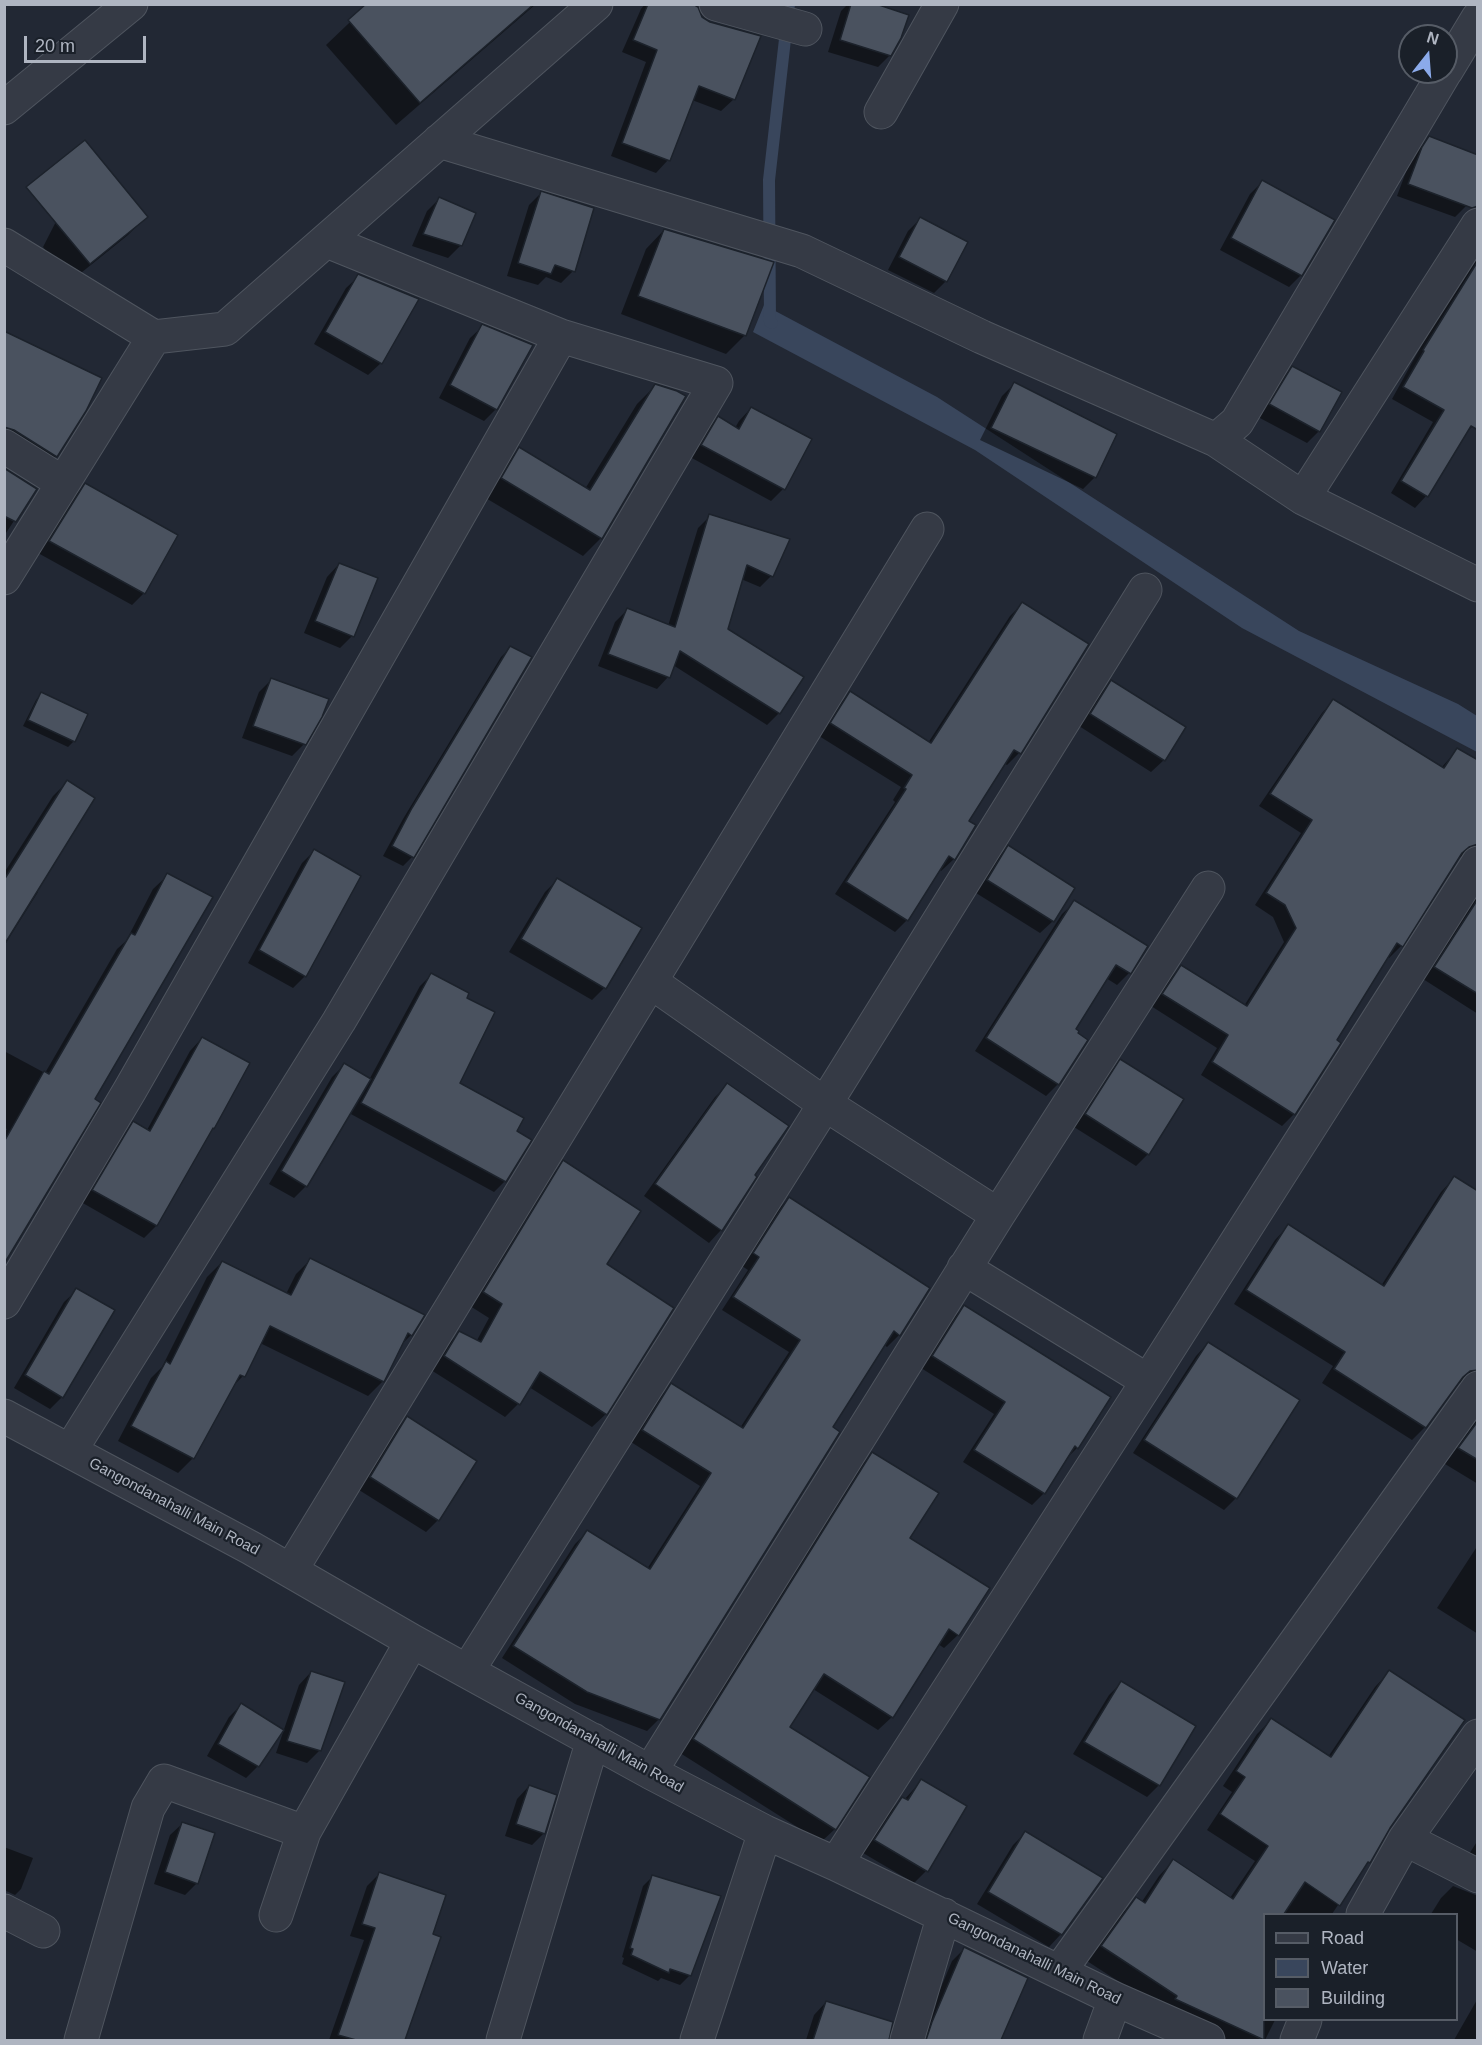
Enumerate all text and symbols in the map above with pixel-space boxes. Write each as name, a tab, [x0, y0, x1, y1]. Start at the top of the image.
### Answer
scale bar	[27, 24, 148, 62]
north arrow	[1398, 24, 1458, 84]
text: N	[1425, 28, 1441, 48]
text: 20 m	[35, 36, 75, 56]
street label: Gangondanahalli Main Road	[86, 1454, 262, 1560]
street label: Gangondanahalli Main Road	[511, 1689, 687, 1797]
street label: Gangondanahalli Main Road	[945, 1909, 1123, 2009]
legend	[1263, 1913, 1458, 2021]
text: Road	[1321, 1928, 1364, 1948]
text: Water	[1321, 1958, 1368, 1978]
text: Building	[1321, 1988, 1385, 2008]

